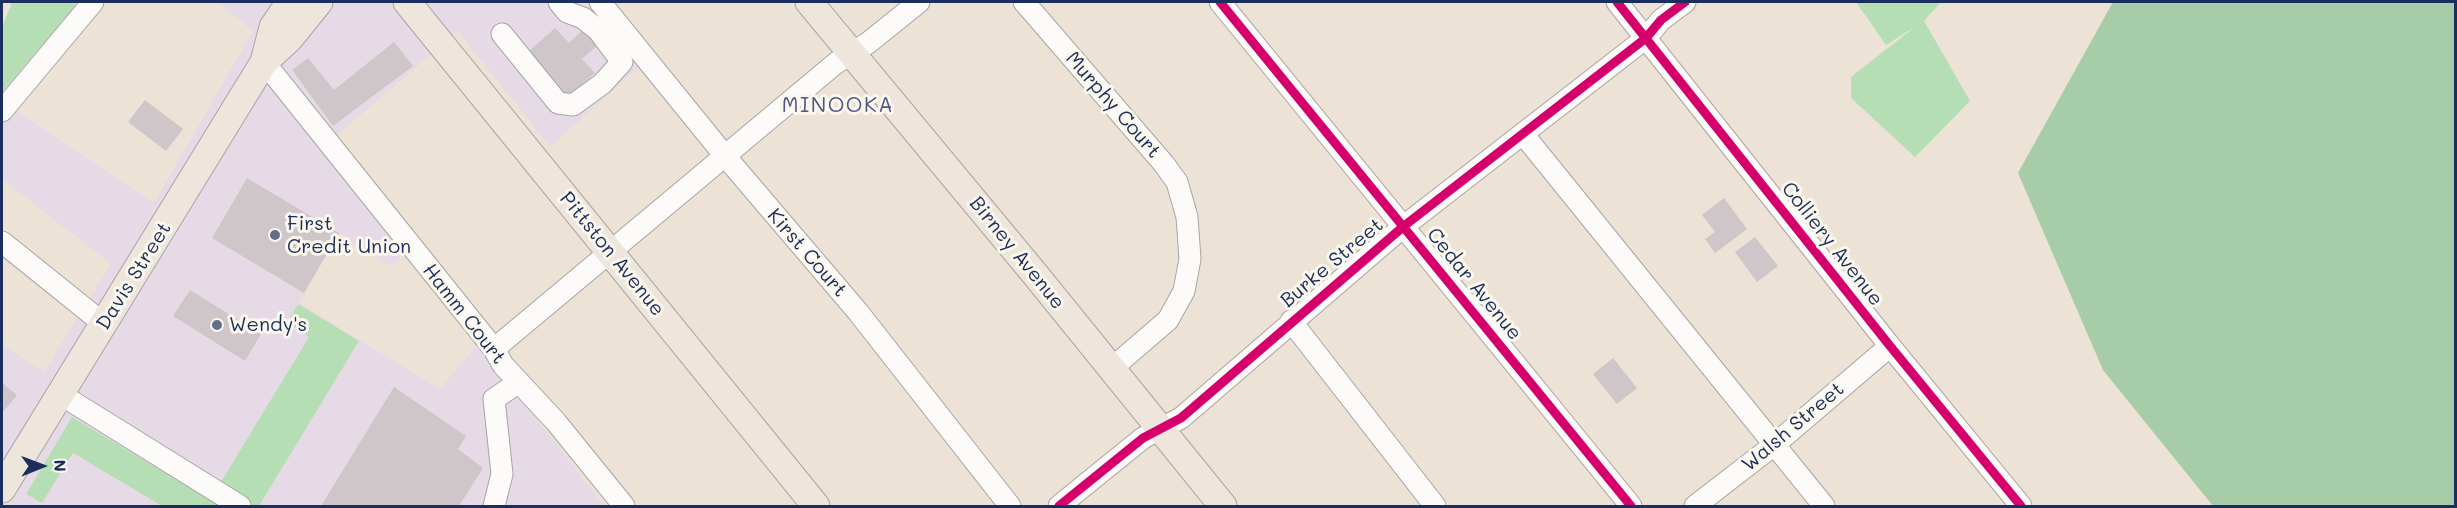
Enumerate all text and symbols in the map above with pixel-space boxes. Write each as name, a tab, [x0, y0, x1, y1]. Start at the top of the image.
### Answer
street label: Murphy Court	[1060, 47, 1166, 163]
district label: MINOOKA	[782, 93, 894, 119]
street label: Colliery Avenue	[1776, 177, 1888, 311]
street label: Pittston Avenue	[555, 187, 669, 321]
street label: Birney Avenue	[964, 192, 1070, 314]
street label: Kirst Court	[762, 204, 852, 302]
place label: First Credit Union	[287, 212, 411, 259]
street label: Burke Street	[1276, 213, 1388, 313]
street label: Davis Street	[91, 218, 177, 334]
street label: Cedar Avenue	[1421, 223, 1527, 345]
marker: First Credit Union	[268, 228, 282, 242]
street label: Hamm Court	[417, 259, 511, 369]
place label: Wendy's	[229, 313, 307, 337]
marker: Wendy's	[210, 318, 224, 332]
street label: Walsh Street	[1737, 377, 1849, 477]
north arrow	[12, 436, 72, 496]
text: N	[50, 459, 71, 472]

